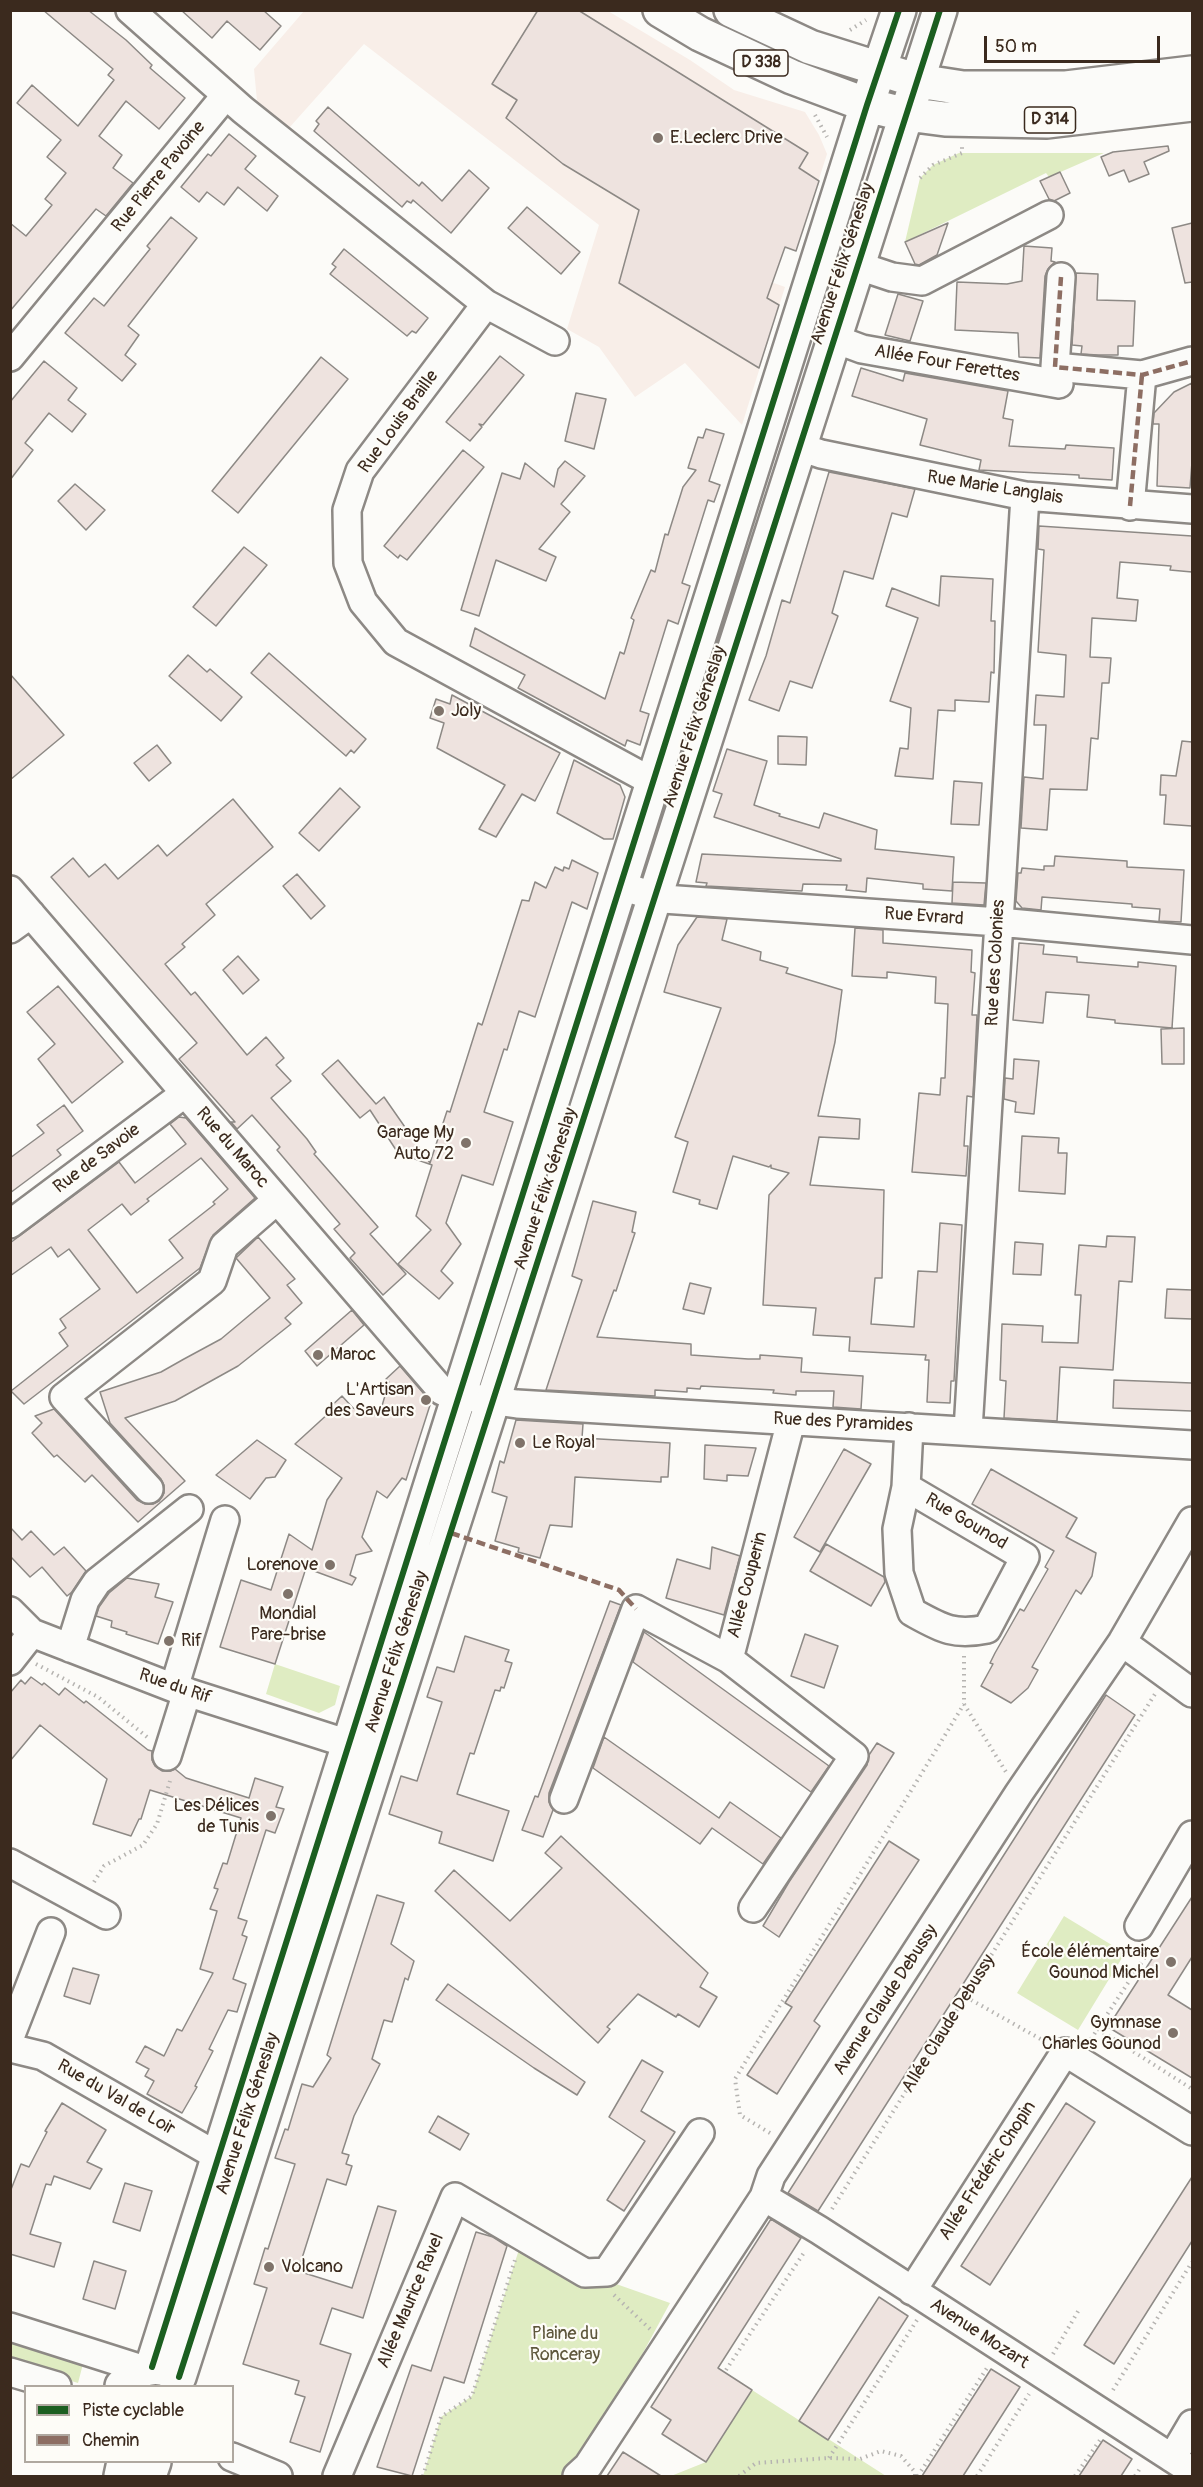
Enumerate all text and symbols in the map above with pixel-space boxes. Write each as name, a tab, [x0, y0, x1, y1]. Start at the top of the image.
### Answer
scale bar	[987, 24, 1162, 62]
text: 50 m	[995, 35, 1037, 58]
road number: D 338	[734, 50, 788, 76]
road number: D 314	[1024, 107, 1076, 133]
street label: Rue Pierre Pavoine	[108, 117, 210, 237]
place label: E.Leclerc Drive	[670, 127, 783, 149]
marker: E.Leclerc Drive	[651, 131, 665, 145]
street label: Avenue Félix Géneslay	[807, 180, 879, 348]
street label: Allée Four Ferettes	[873, 341, 1021, 387]
street label: Rue Louis Braille	[354, 366, 444, 478]
street label: Rue Marie Langlais	[926, 467, 1064, 509]
street label: Avenue Félix Géneslay	[659, 643, 731, 811]
place label: Joly	[451, 700, 481, 722]
marker: Joly	[432, 704, 446, 718]
street label: Rue des Colonies	[982, 899, 1010, 1027]
street label: Rue Evrard	[884, 903, 964, 931]
street label: Rue du Maroc	[191, 1103, 273, 1193]
street label: Avenue Félix Géneslay	[510, 1105, 582, 1273]
street label: Rue de Savoie	[49, 1119, 145, 1199]
place label: Garage My Auto 72	[376, 1122, 454, 1164]
marker: Garage My Auto 72	[459, 1136, 473, 1150]
place label: Maroc	[330, 1344, 376, 1366]
marker: Maroc	[311, 1348, 325, 1362]
place label: L'Artisan des Saveurs	[325, 1379, 414, 1422]
marker: L'Artisan des Saveurs	[419, 1393, 433, 1407]
street label: Rue des Pyramides	[773, 1409, 913, 1437]
place label: Le Royal	[532, 1432, 595, 1454]
marker: Le Royal	[513, 1436, 527, 1450]
street label: Rue Gounod	[921, 1489, 1011, 1555]
street label: Allée Couperin	[723, 1529, 773, 1641]
place label: Lorenove	[246, 1554, 318, 1576]
marker: Lorenove	[323, 1558, 337, 1572]
street label: Avenue Félix Géneslay	[361, 1568, 433, 1736]
marker: Mondial Pare-brise	[281, 1587, 295, 1601]
place label: Mondial Pare-brise	[250, 1603, 326, 1646]
place label: Rif	[181, 1630, 202, 1652]
marker: Rif	[162, 1634, 176, 1648]
street label: Rue du Rif	[136, 1665, 214, 1709]
place label: Les Délices de Tunis	[174, 1795, 259, 1838]
marker: Les Délices de Tunis	[264, 1809, 278, 1823]
street label: Avenue Claude Debussy	[829, 1921, 943, 2079]
place label: École élémentaire Gounod Michel	[1021, 1941, 1159, 1984]
street label: Allée Claude Debussy	[898, 1951, 1000, 2097]
marker: École élémentaire Gounod Michel	[1164, 1955, 1178, 1969]
place label: Gymnase Charles Gounod	[1042, 2012, 1161, 2054]
marker: Gymnase Charles Gounod	[1166, 2026, 1180, 2040]
street label: Avenue Félix Géneslay	[212, 2030, 284, 2198]
street label: Rue du Val de Loir	[53, 2055, 179, 2141]
street label: Allée Frédéric Chopin	[935, 2097, 1041, 2245]
street label: Allée Maurice Ravel	[373, 2230, 449, 2372]
place label: Volcano	[281, 2256, 343, 2278]
marker: Volcano	[262, 2260, 276, 2274]
street label: Avenue Mozart	[926, 2294, 1032, 2374]
park label: Plaine du Ronceray	[530, 2323, 600, 2366]
legend	[24, 2385, 234, 2463]
text: Piste cyclable	[82, 2399, 184, 2422]
text: Chemin	[82, 2429, 139, 2452]

